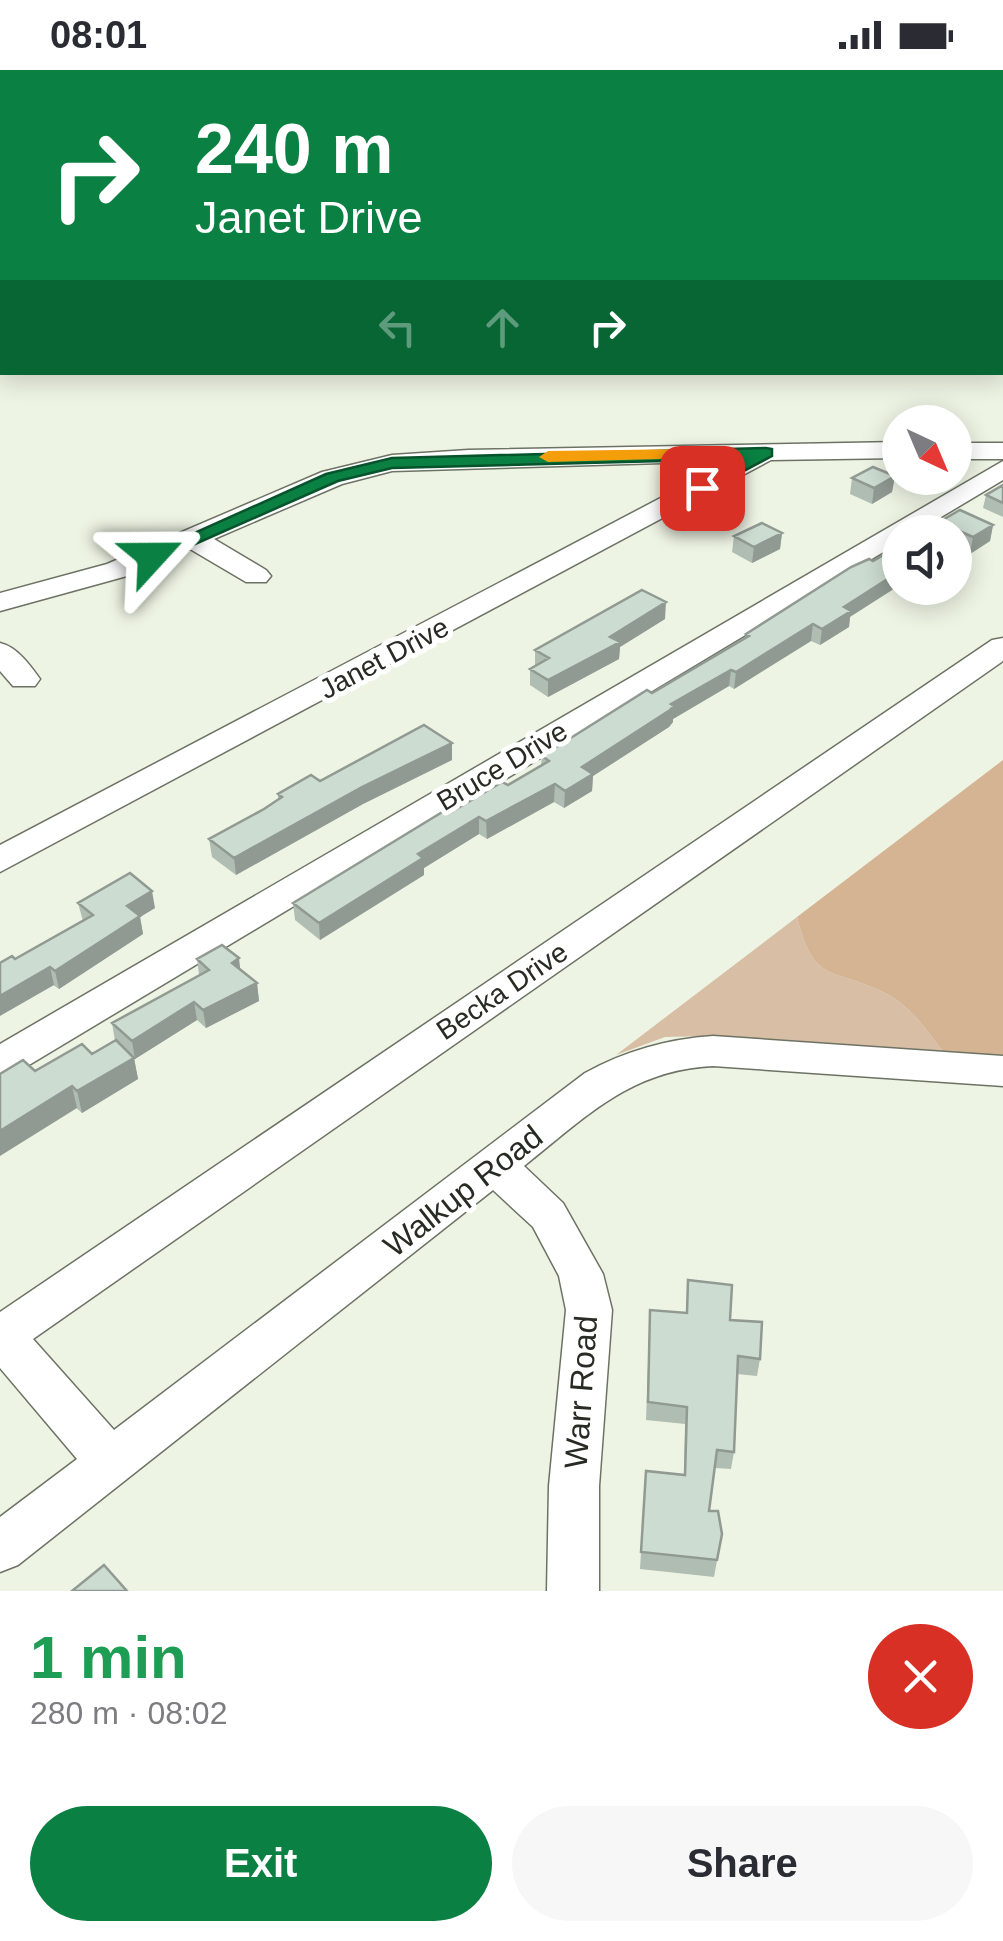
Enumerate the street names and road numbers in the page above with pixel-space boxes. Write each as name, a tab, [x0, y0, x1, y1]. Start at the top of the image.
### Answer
street label: Janet Drive	[314, 611, 454, 705]
street label: Bruce Drive	[431, 715, 573, 817]
street label: Becka Drive	[431, 936, 573, 1046]
street label: Walkup Road	[377, 1118, 549, 1264]
street label: Warr Road	[558, 1314, 604, 1470]

